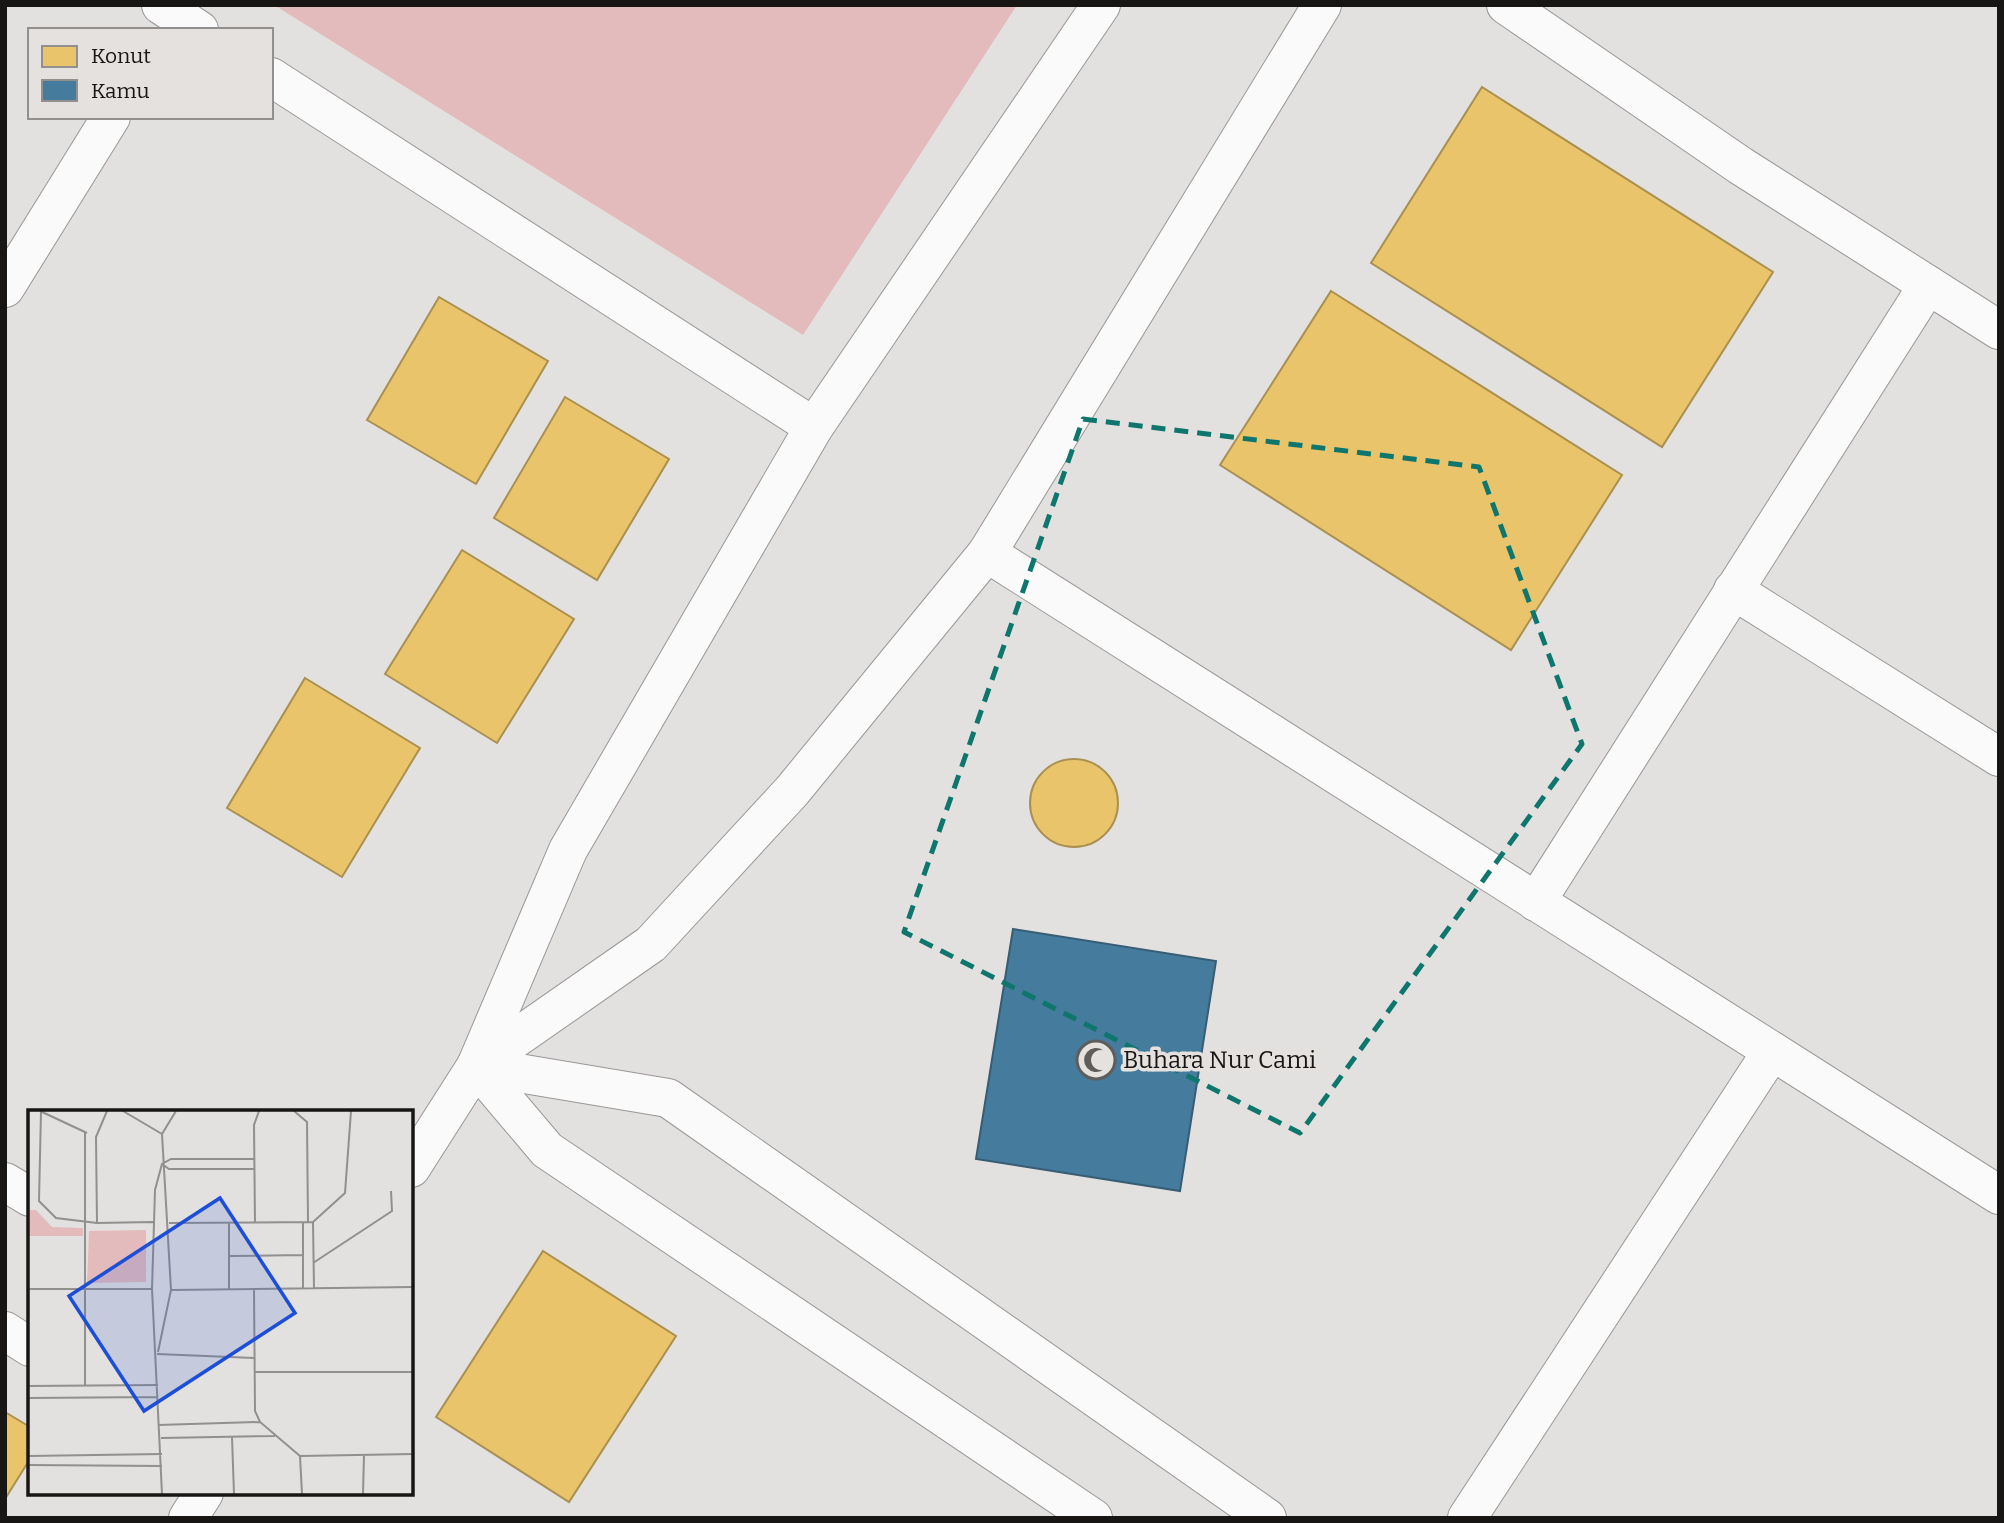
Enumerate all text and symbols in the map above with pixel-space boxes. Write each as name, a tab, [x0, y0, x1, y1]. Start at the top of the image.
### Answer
legend	[28, 28, 273, 119]
text: Konut	[91, 43, 151, 69]
text: Kamu	[91, 78, 150, 104]
mosque icon: Buhara Nur Cami	[1075, 1039, 1117, 1081]
place label: Buhara Nur Cami	[1123, 1046, 1316, 1074]
inset map	[28, 1110, 413, 1495]

